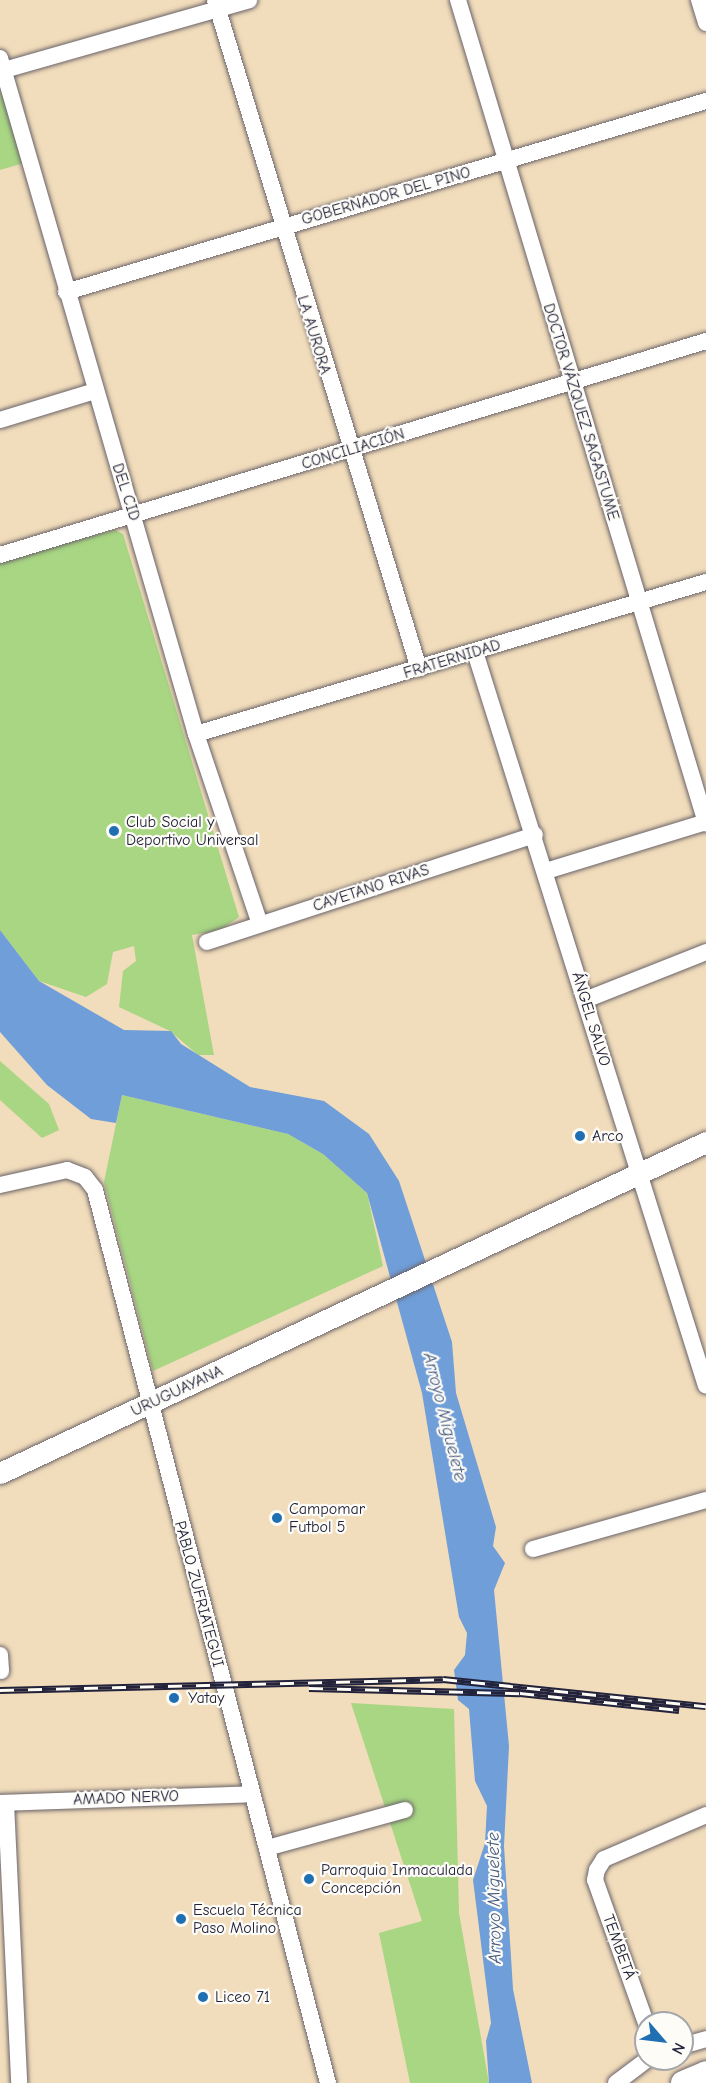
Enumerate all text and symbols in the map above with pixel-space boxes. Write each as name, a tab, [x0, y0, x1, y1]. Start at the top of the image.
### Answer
street label: GOBERNADOR DEL PINO	[299, 163, 473, 229]
street label: LA AURORA	[293, 293, 335, 377]
street label: DOCTOR VÁZQUEZ SAGASTUME	[539, 301, 623, 523]
street label: CONCILIACIÓN	[299, 424, 407, 474]
street label: DEL CID	[108, 461, 144, 523]
street label: FRATERNIDAD	[401, 635, 503, 683]
place label: Club Social y Deportivo Universal	[126, 812, 258, 850]
marker: Club Social y Deportivo Universal	[107, 824, 121, 838]
street label: CAYETANO RIVAS	[310, 860, 432, 916]
street label: ÁNGEL SALVO	[568, 970, 614, 1068]
place label: Arco	[592, 1126, 623, 1146]
marker: Arco	[573, 1129, 587, 1143]
water label: Arroyo Miguelete	[418, 1350, 470, 1484]
street label: URUGUAYANA	[128, 1361, 226, 1421]
place label: Campomar Futbol 5	[289, 1499, 365, 1537]
marker: Campomar Futbol 5	[270, 1511, 284, 1525]
street label: PABLO ZUFRIATEGUI	[170, 1519, 228, 1669]
place label: Yatay	[188, 1688, 224, 1708]
marker: Yatay	[165, 1689, 183, 1707]
street label: AMADO NERVO	[73, 1787, 179, 1809]
water label: Arroyo Miguelete	[483, 1832, 507, 1964]
place label: Parroquia Inmaculada Concepción	[321, 1860, 473, 1898]
marker: Parroquia Inmaculada Concepción	[302, 1872, 316, 1886]
place label: Escuela Técnica Paso Molino	[193, 1900, 302, 1938]
marker: Escuela Técnica Paso Molino	[174, 1912, 188, 1926]
street label: TEMBETÁ	[598, 1912, 640, 1982]
place label: Liceo 71	[215, 1987, 270, 2007]
marker: Liceo 71	[196, 1990, 210, 2004]
north arrow	[634, 2011, 694, 2071]
text: N	[668, 2040, 689, 2057]

